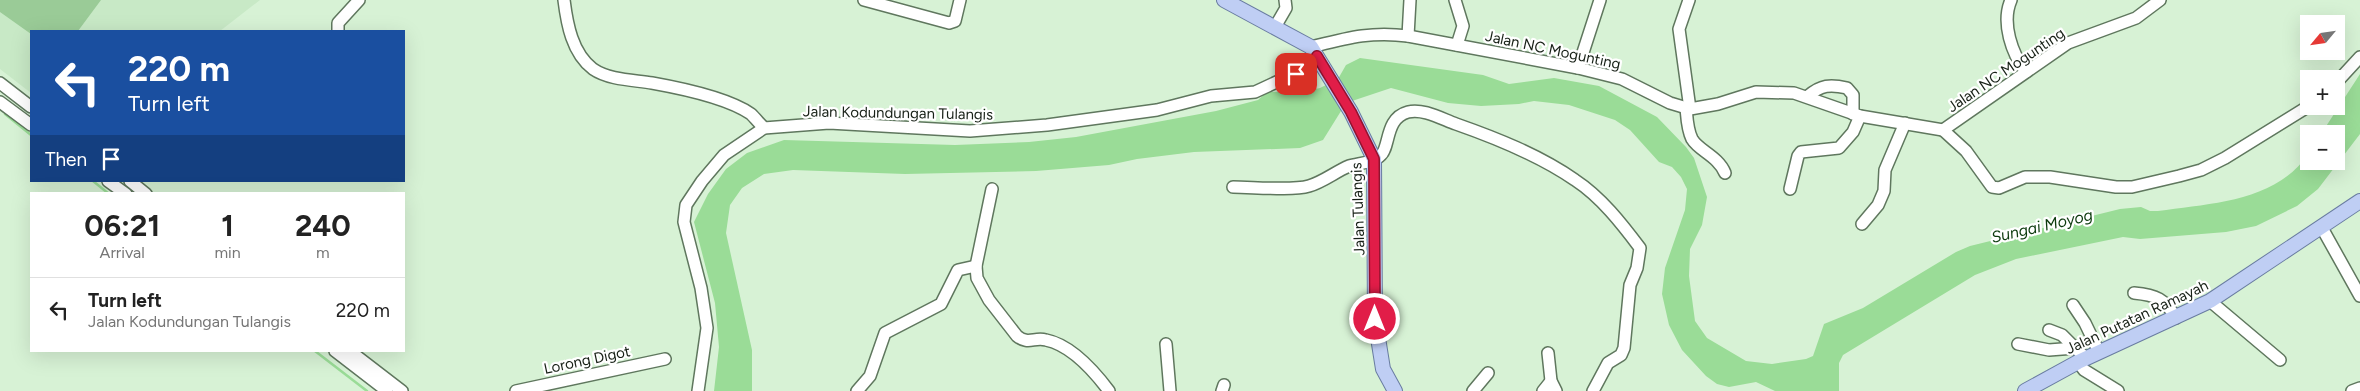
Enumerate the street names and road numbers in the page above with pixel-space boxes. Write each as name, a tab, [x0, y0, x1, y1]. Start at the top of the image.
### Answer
street label: Jalan NC Mogunting	[1944, 24, 2068, 116]
street label: Jalan NC Mogunting	[1484, 27, 1622, 73]
street label: Jalan Kodundungan Tulangis	[803, 102, 993, 124]
street label: Jalan Tulangis	[1347, 162, 1369, 256]
street label: Jalan Putatan Ramayah	[2063, 276, 2211, 358]
street label: Lorong Digot	[542, 342, 632, 378]

